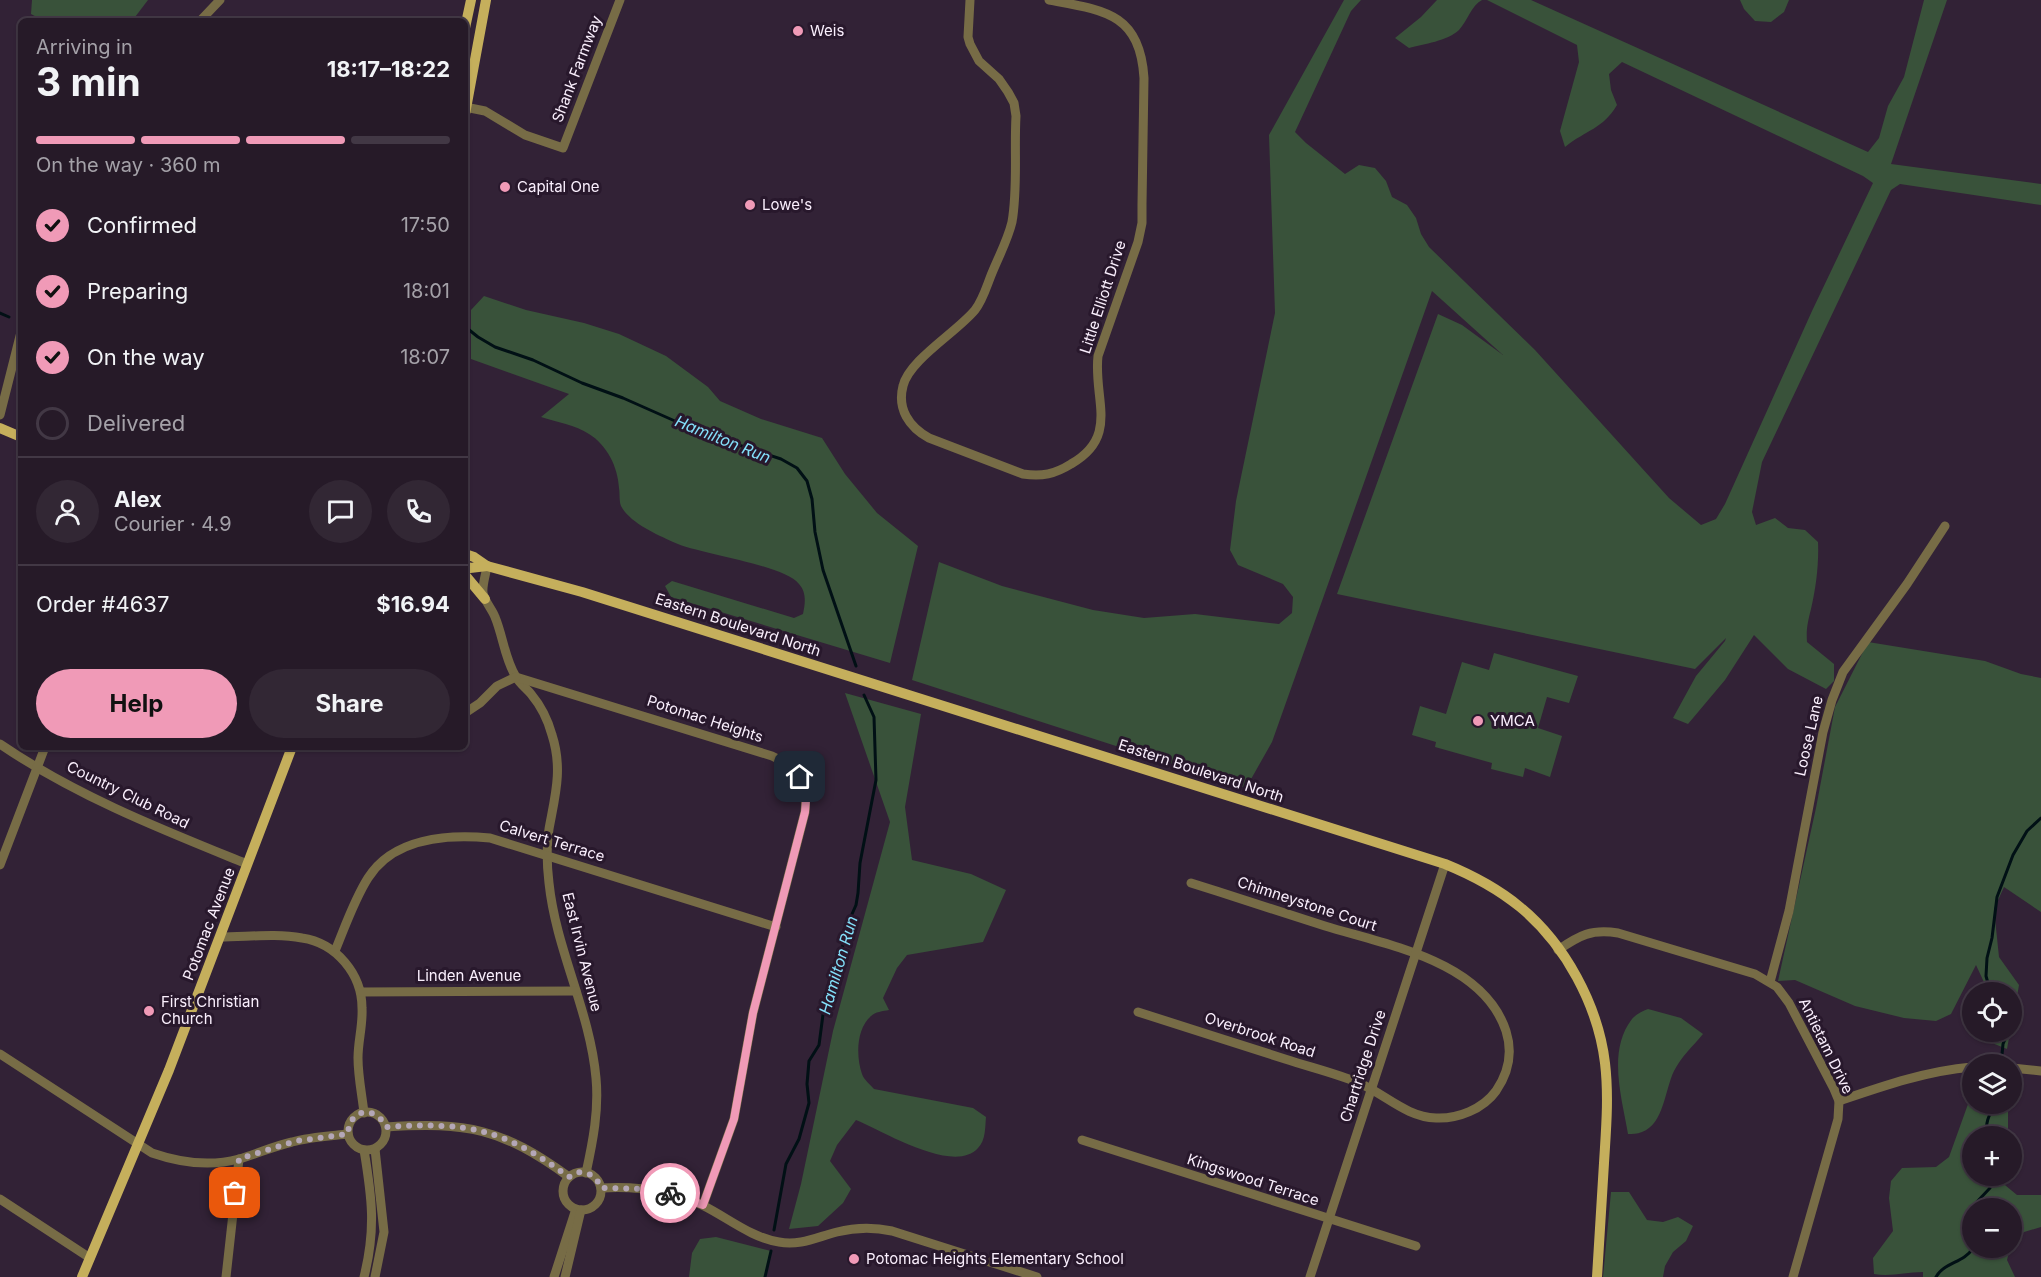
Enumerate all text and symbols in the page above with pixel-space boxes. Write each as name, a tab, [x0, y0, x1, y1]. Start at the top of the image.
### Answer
street label: Shank Farmway	[547, 12, 606, 125]
place label: Weis	[810, 21, 844, 40]
marker: Weis	[791, 24, 805, 38]
text: Arriving in	[36, 35, 133, 59]
text: 18:17–18:22	[327, 56, 450, 82]
text: 3 min	[36, 58, 141, 105]
text: On the way · 360 m	[36, 153, 220, 177]
place label: Capital One	[517, 177, 600, 196]
marker: Capital One	[498, 180, 512, 194]
place label: Lowe's	[762, 195, 812, 214]
marker: Lowe's	[743, 198, 757, 212]
icon: check	[36, 209, 69, 242]
text: Confirmed	[87, 212, 197, 238]
text: 17:50	[401, 213, 450, 237]
street label: Little Elliott Drive	[1075, 238, 1130, 356]
icon: check	[36, 275, 69, 308]
text: Preparing	[87, 278, 188, 304]
text: 18:01	[403, 279, 450, 303]
icon: check	[36, 341, 69, 374]
text: On the way	[87, 344, 205, 370]
text: 18:07	[400, 345, 450, 369]
text: Delivered	[87, 410, 185, 436]
water label: Hamilton Run	[672, 411, 774, 467]
button: person	[36, 480, 99, 543]
button: chat	[309, 480, 372, 543]
button: phone	[387, 480, 450, 543]
text: Alex	[114, 486, 162, 512]
text: Courier · 4.9	[114, 512, 232, 536]
street label: Eastern Boulevard North	[653, 589, 823, 660]
text: Order #4637	[36, 591, 169, 617]
text: $16.94	[376, 591, 450, 617]
button: Help	[36, 669, 237, 738]
button: Share	[249, 669, 450, 738]
street label: Potomac Heights	[645, 691, 766, 746]
street label: Loose Lane	[1790, 694, 1827, 778]
place label: YMCA	[1490, 711, 1535, 730]
marker: YMCA	[1471, 714, 1485, 728]
street label: Eastern Boulevard North	[1116, 735, 1286, 806]
pin	[774, 751, 825, 802]
street label: Country Club Road	[64, 757, 193, 832]
icon: home	[783, 760, 816, 793]
street label: Calvert Terrace	[497, 815, 607, 866]
street label: Potomac Avenue	[178, 865, 239, 983]
street label: Chimneystone Court	[1235, 872, 1379, 935]
street label: East Irvin Avenue	[558, 890, 606, 1013]
water label: Hamilton Run	[814, 913, 862, 1017]
street label: Linden Avenue	[417, 966, 521, 985]
map controls	[1962, 982, 2022, 1258]
button: locate	[1962, 982, 2022, 1042]
place label: First Christian Church	[161, 992, 259, 1028]
street label: Antietam Drive	[1795, 995, 1858, 1097]
marker: First Christian Church	[142, 1004, 156, 1018]
street label: Chartridge Drive	[1335, 1007, 1390, 1124]
street label: Overbrook Road	[1202, 1008, 1318, 1061]
button: layers	[1962, 1054, 2022, 1114]
button: +	[1962, 1126, 2022, 1186]
street label: Kingswood Terrace	[1185, 1149, 1322, 1210]
courier	[640, 1163, 700, 1223]
pin	[209, 1167, 260, 1218]
icon: bag	[218, 1176, 251, 1209]
icon: bike	[654, 1177, 687, 1210]
button: −	[1962, 1198, 2022, 1258]
place label: Potomac Heights Elementary School	[866, 1249, 1124, 1268]
marker: Potomac Heights Elementary School	[847, 1252, 861, 1266]

